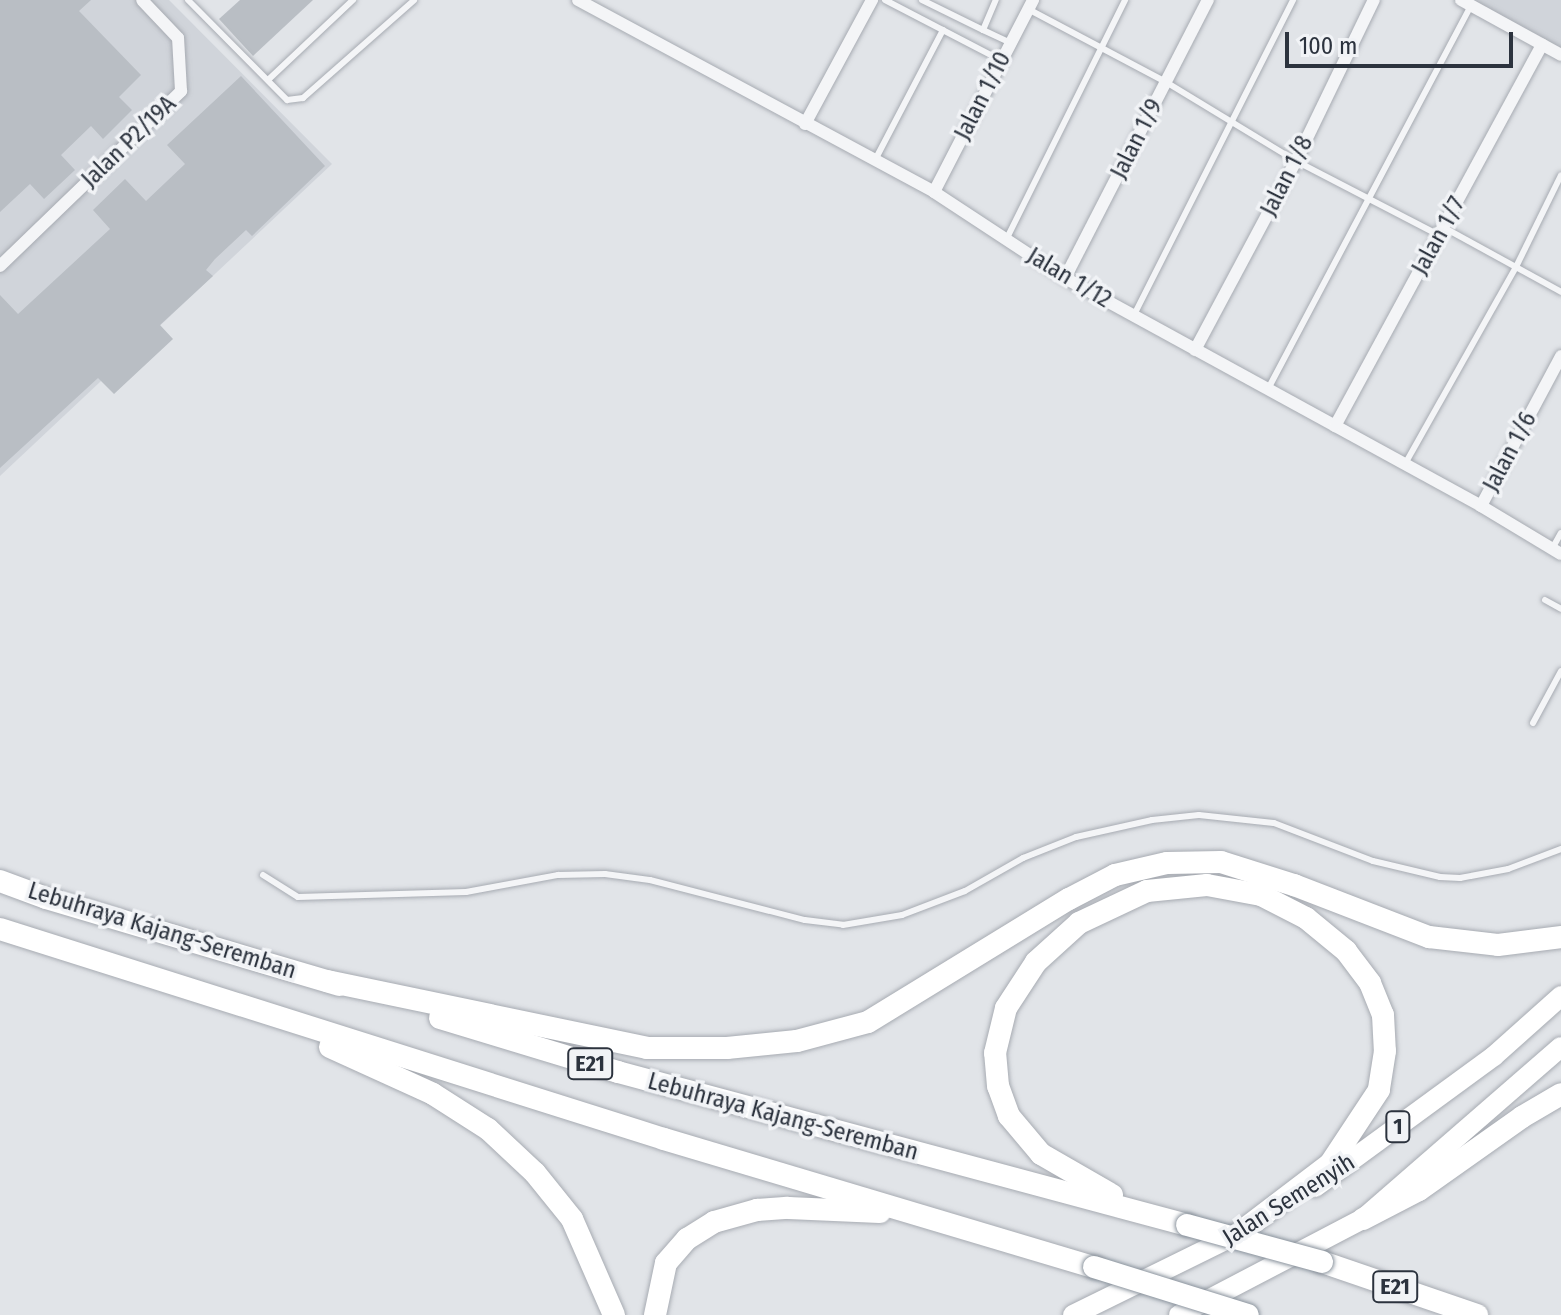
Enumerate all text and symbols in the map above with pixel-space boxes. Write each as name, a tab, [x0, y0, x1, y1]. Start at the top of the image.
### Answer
scale bar	[1289, 16, 1517, 66]
text: 100 m	[1299, 32, 1357, 60]
street label: Jalan 1/10	[949, 47, 1017, 145]
street label: Jalan P2/19A	[76, 90, 182, 194]
street label: Jalan 1/9	[1105, 94, 1169, 184]
street label: Jalan 1/8	[1255, 131, 1319, 221]
street label: Jalan 1/7	[1406, 192, 1472, 280]
street label: Jalan 1/12	[1022, 242, 1116, 314]
street label: Jalan 1/6	[1477, 407, 1543, 497]
street label: Lebuhraya Kajang-Seremban	[24, 876, 300, 986]
road number: E21	[566, 1046, 614, 1082]
street label: Lebuhraya Kajang-Seremban	[645, 1067, 921, 1167]
road number: 1	[1384, 1109, 1412, 1145]
street label: Jalan Semenyih	[1218, 1148, 1360, 1252]
road number: E21	[1371, 1269, 1419, 1305]

